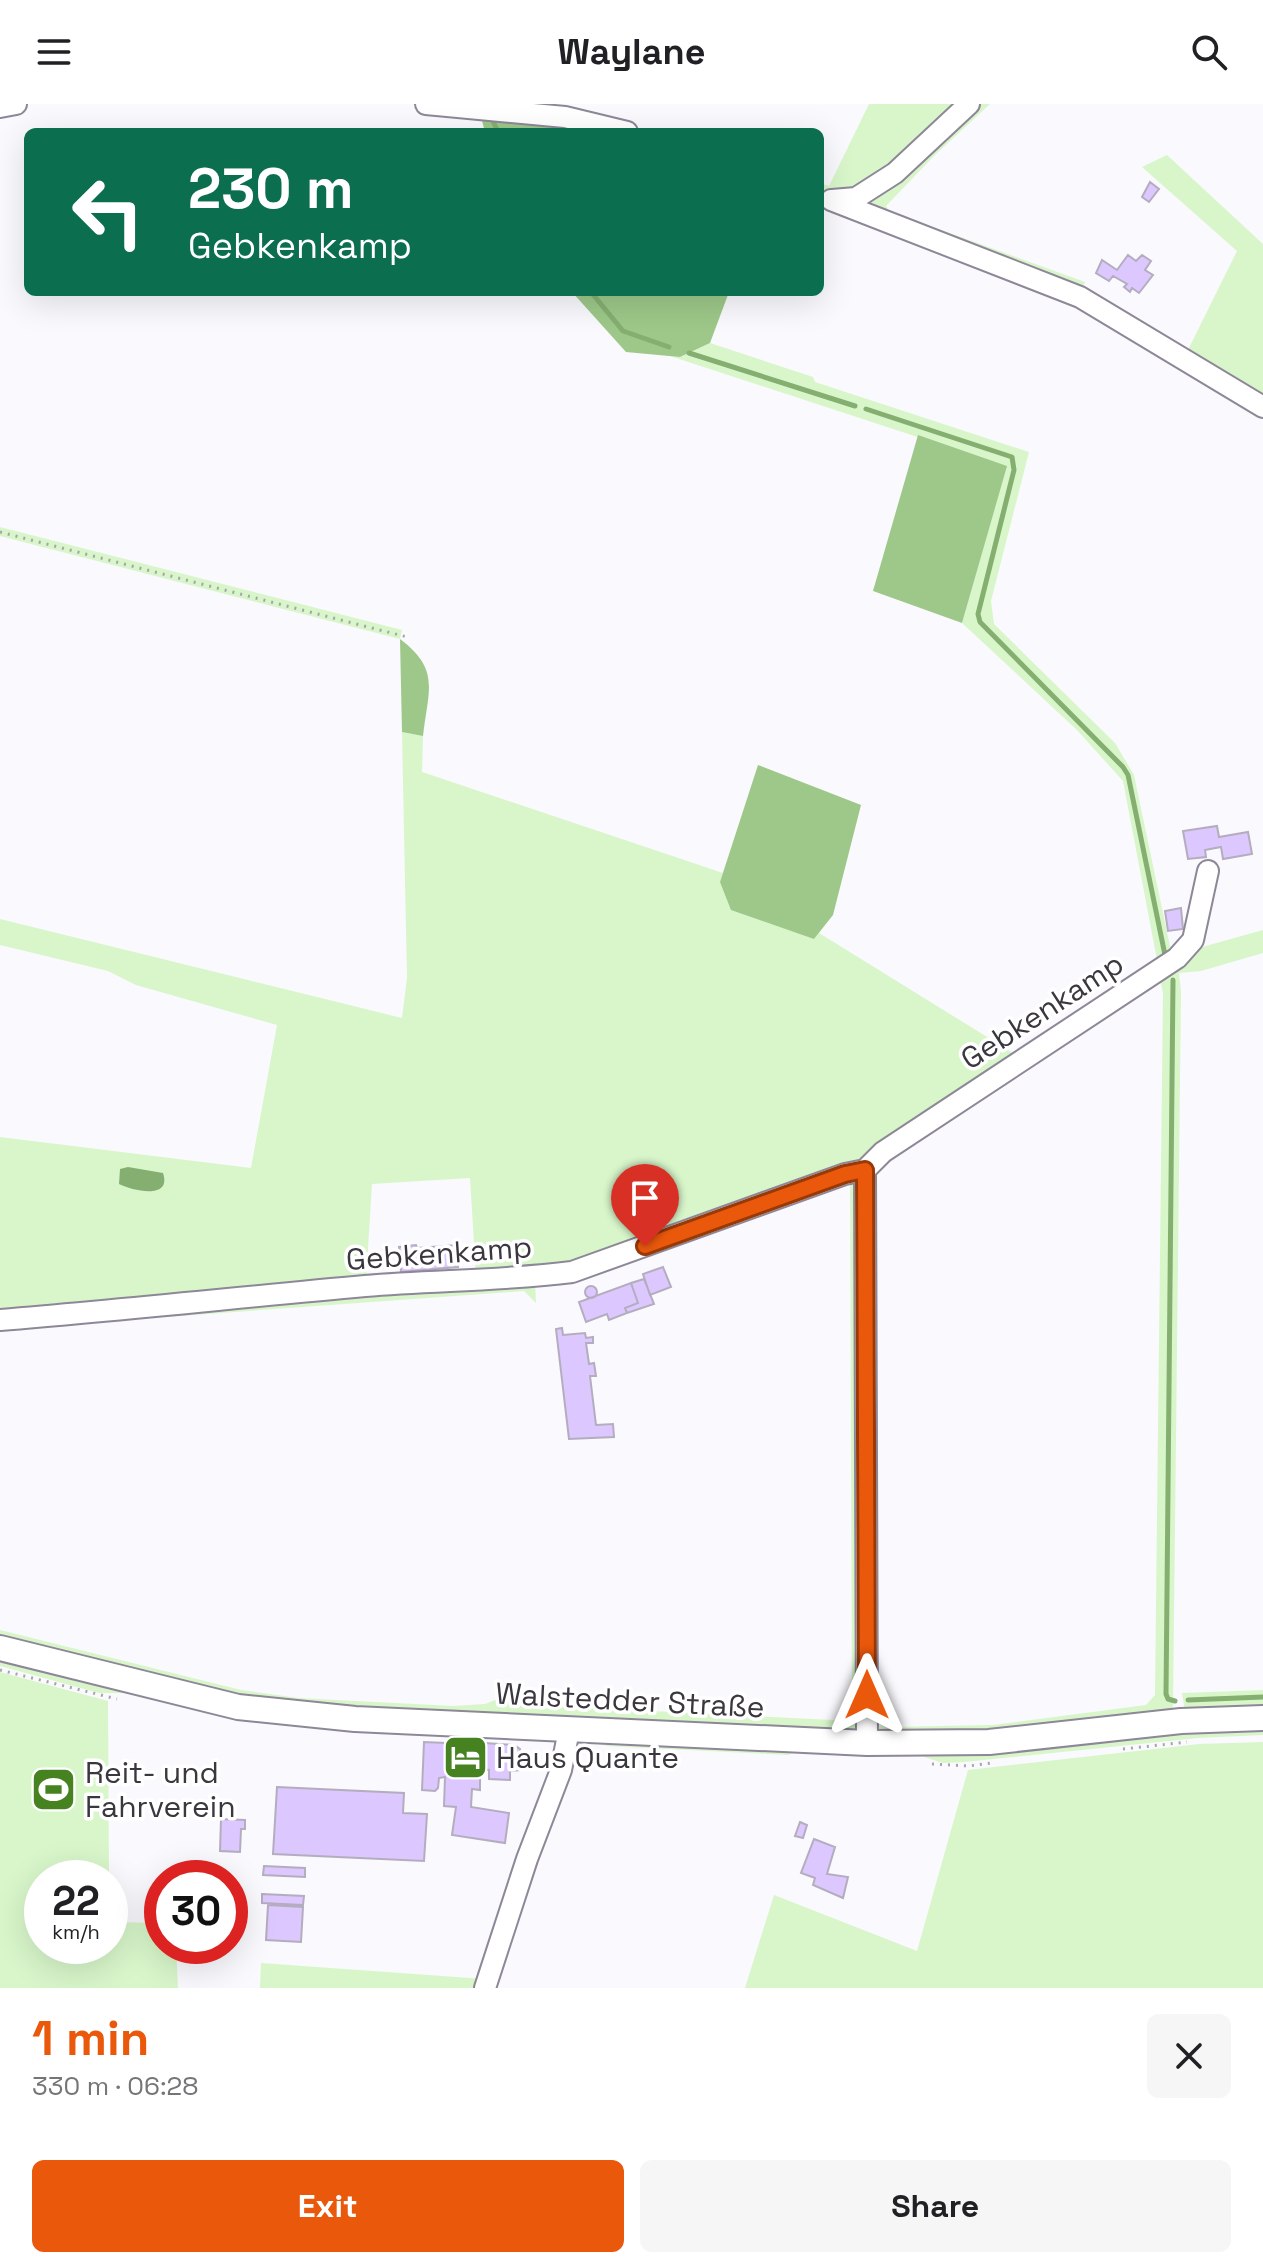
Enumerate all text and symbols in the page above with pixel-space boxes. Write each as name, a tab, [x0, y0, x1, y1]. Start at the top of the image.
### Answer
text: Waylane	[558, 29, 705, 75]
icon: menu	[32, 30, 76, 74]
icon: search	[1187, 30, 1231, 74]
text: 230 m	[188, 153, 354, 224]
icon: left	[56, 160, 160, 264]
text: Gebkenkamp	[188, 223, 412, 269]
street label: Gebkenkamp	[953, 944, 1131, 1078]
pin	[611, 1164, 679, 1246]
icon: arrive	[623, 1176, 667, 1220]
street label: Gebkenkamp	[345, 1227, 533, 1279]
position arrow	[825, 1653, 909, 1737]
street label: Walstedder Straße	[495, 1673, 765, 1727]
hotel icon: Haus Quante	[441, 1733, 489, 1781]
place label: Haus Quante	[496, 1738, 679, 1777]
place label: Reit- und Fahrverein	[85, 1753, 236, 1826]
sports icon: Reit- und Fahrverein	[30, 1765, 78, 1813]
speed limit sign: 30	[144, 1860, 248, 1964]
text: 22	[52, 1876, 100, 1927]
text: km/h	[52, 1919, 100, 1945]
text: 1 min	[32, 2008, 149, 2069]
button: close	[1147, 2014, 1231, 2098]
text: 330 m · 06:28	[32, 2069, 198, 2103]
button: Exit	[32, 2160, 624, 2252]
button: Share	[640, 2160, 1231, 2252]

